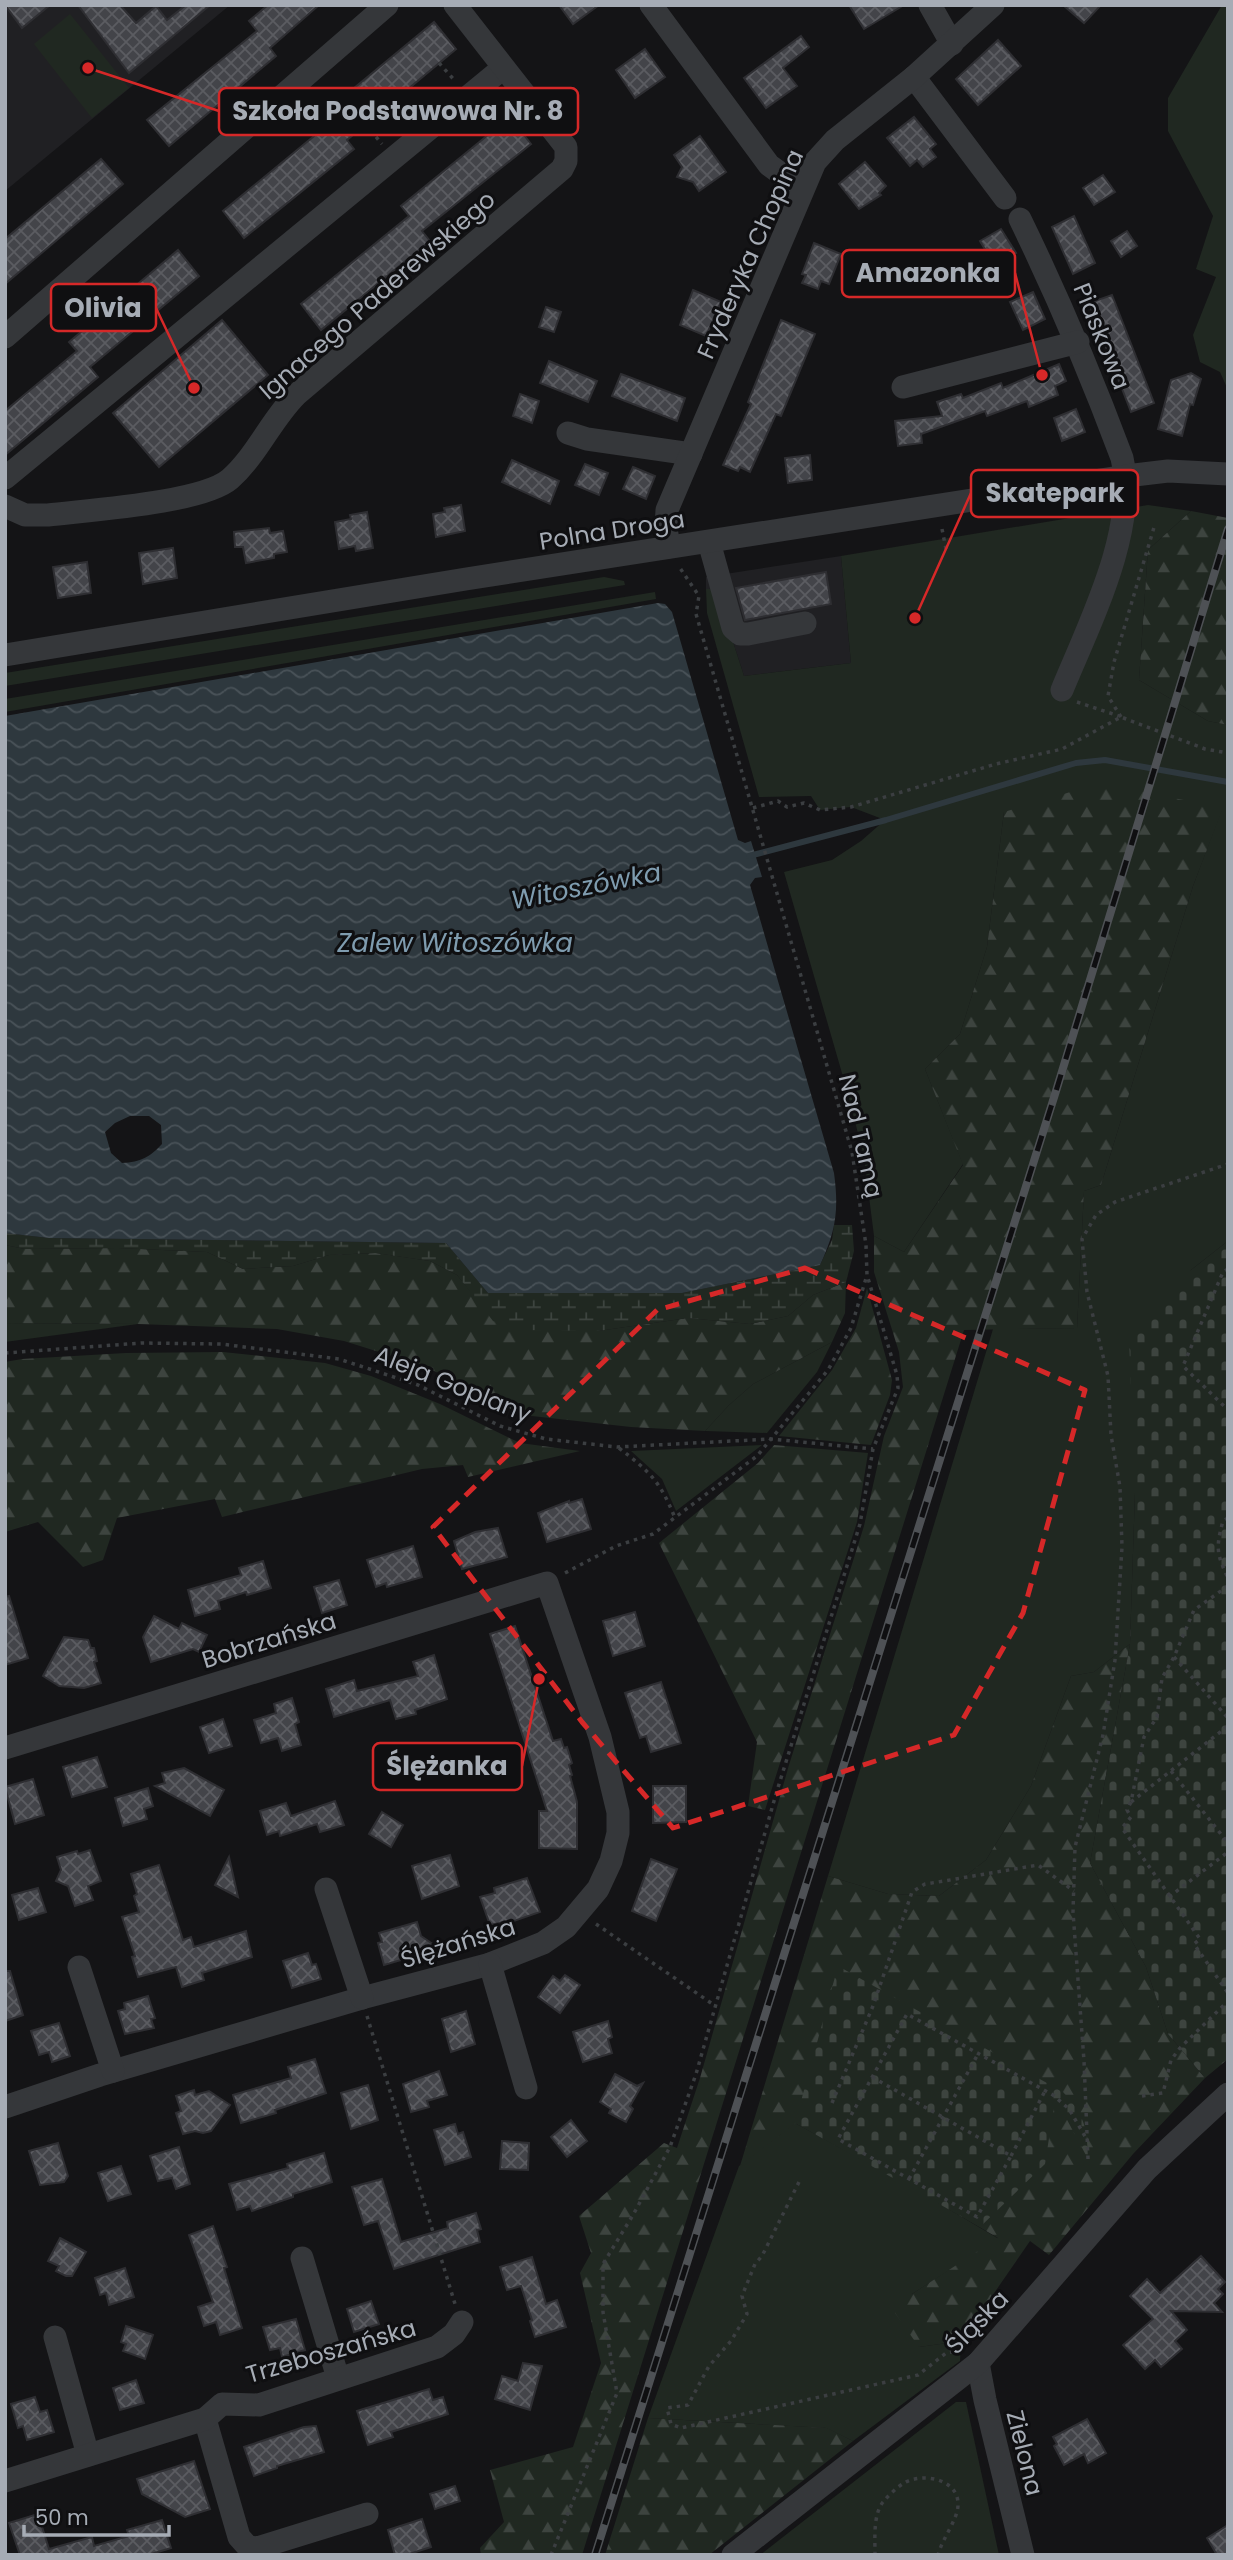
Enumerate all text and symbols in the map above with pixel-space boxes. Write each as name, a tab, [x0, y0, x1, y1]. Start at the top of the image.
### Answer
callout: Szkoła Podstawowa Nr. 8	[219, 88, 578, 135]
text: Szkoła Podstawowa Nr. 8	[232, 93, 564, 129]
street label: Fryderyka Chopina	[689, 144, 811, 364]
street label: Ignacego Paderewskiego	[252, 183, 502, 407]
callout: Amazonka	[842, 250, 1015, 297]
text: Amazonka	[855, 255, 1001, 291]
street label: Piaskowa	[1066, 278, 1138, 394]
callout: Olivia	[51, 284, 156, 331]
text: Olivia	[64, 290, 142, 326]
callout: Skatepark	[971, 470, 1138, 517]
text: Skatepark	[986, 475, 1124, 511]
street label: Polna Droga	[537, 502, 687, 558]
water label: Witoszówka	[508, 854, 664, 918]
water label: Zalew Witoszówka	[336, 925, 573, 961]
street label: Nad Tamą	[831, 1071, 891, 1201]
street label: Aleja Goplany	[369, 1337, 537, 1431]
street label: Bobrzańska	[198, 1604, 340, 1676]
callout: Ślężanka	[373, 1743, 522, 1790]
text: Ślężanka	[386, 1748, 508, 1784]
street label: Ślężańska	[397, 1910, 519, 1976]
street label: Śląska	[938, 2283, 1016, 2361]
street label: Trzeboszańska	[242, 2311, 420, 2391]
street label: Zielona	[999, 2407, 1051, 2499]
scale bar	[24, 2494, 170, 2538]
text: 50 m	[35, 2503, 89, 2532]

